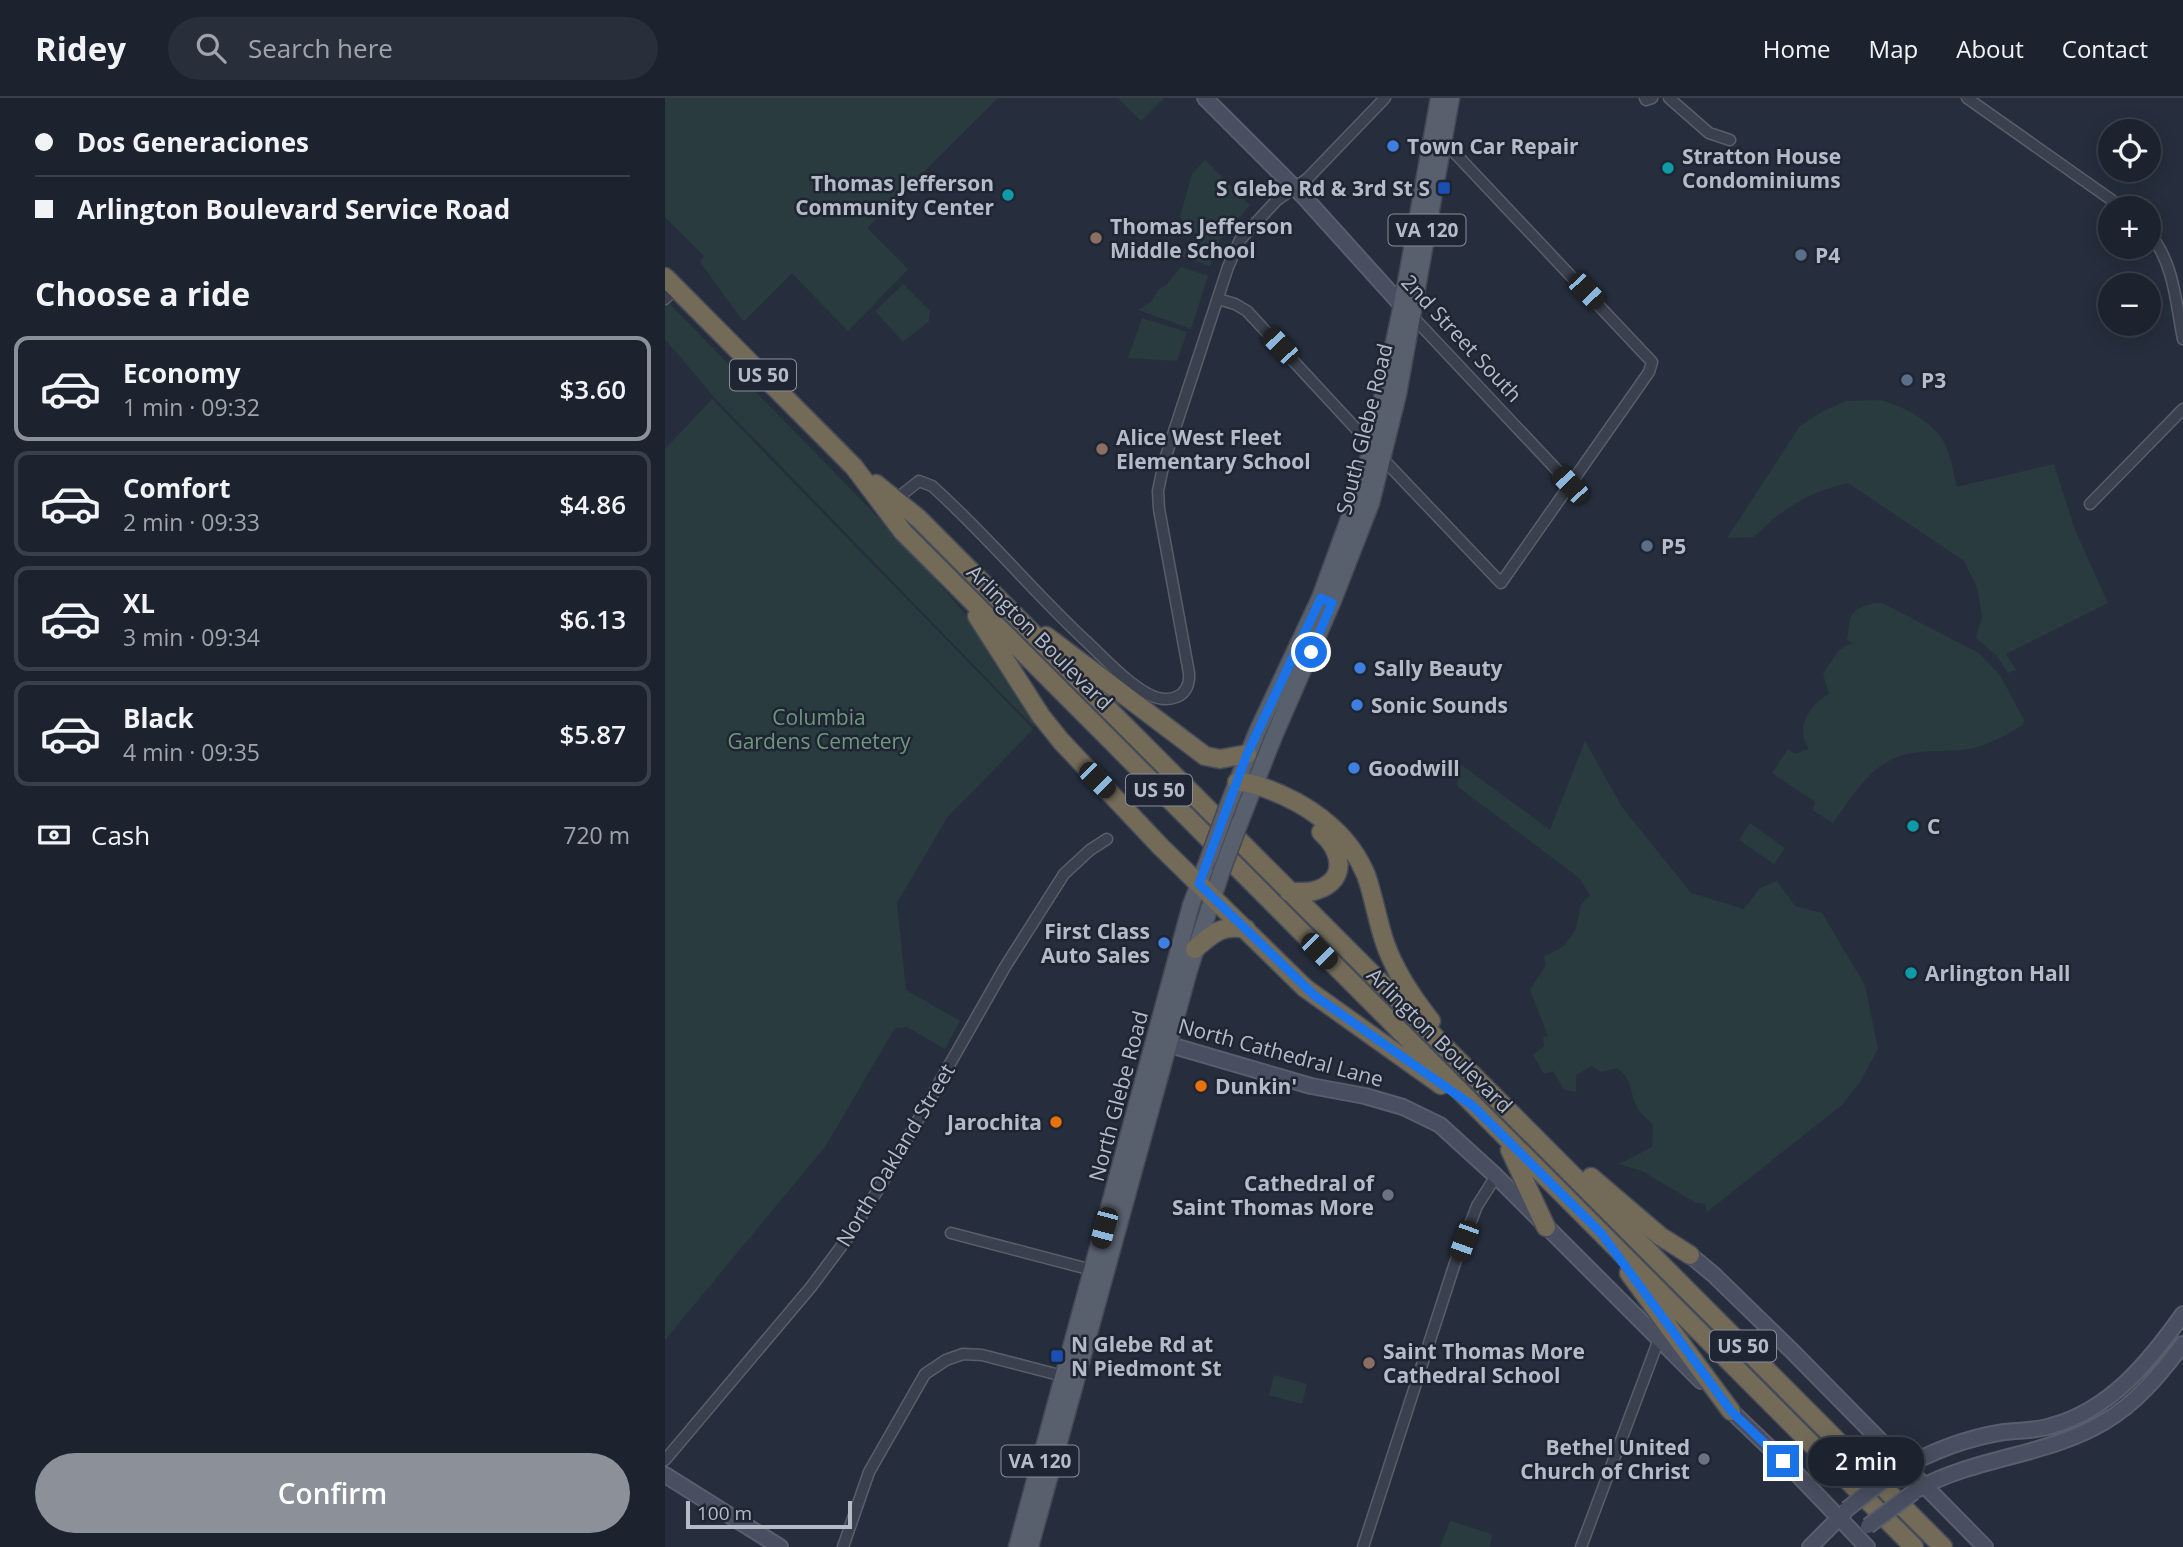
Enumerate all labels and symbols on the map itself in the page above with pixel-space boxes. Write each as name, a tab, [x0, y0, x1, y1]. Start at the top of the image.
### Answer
place label: Town Car Repair	[1407, 132, 1579, 160]
marker: Town Car Repair	[1385, 138, 1401, 154]
place label: Stratton House Condominiums	[1682, 142, 1841, 194]
marker: Stratton House Condominiums	[1660, 160, 1676, 176]
place label: Thomas Jefferson Community Center	[795, 169, 994, 221]
place label: S Glebe Rd & 3rd St S	[1216, 174, 1430, 202]
marker: S Glebe Rd & 3rd St S	[1436, 180, 1452, 196]
marker: Thomas Jefferson Community Center	[1000, 187, 1016, 203]
place label: Thomas Jefferson Middle School	[1110, 212, 1293, 264]
road number: VA 120	[1389, 214, 1465, 246]
marker: Thomas Jefferson Middle School	[1088, 230, 1104, 246]
place label: P4	[1815, 241, 1840, 269]
marker: P4	[1793, 247, 1809, 263]
street label: 2nd Street South	[1396, 268, 1528, 408]
car	[1564, 269, 1609, 313]
car	[1258, 323, 1303, 369]
street label: South Glebe Road	[1329, 341, 1399, 517]
road number: US 50	[730, 360, 796, 390]
place label: P3	[1921, 366, 1946, 394]
marker: P3	[1899, 372, 1915, 388]
place label: Alice West Fleet Elementary School	[1116, 423, 1311, 475]
marker: Alice West Fleet Elementary School	[1094, 441, 1110, 457]
car	[1548, 462, 1593, 508]
place label: P5	[1661, 532, 1686, 560]
marker: P5	[1639, 538, 1655, 554]
street label: Arlington Boulevard	[961, 558, 1119, 716]
route start	[1295, 636, 1327, 668]
place label: Sally Beauty	[1374, 654, 1503, 682]
marker: Sally Beauty	[1352, 660, 1368, 676]
place label: Sonic Sounds	[1371, 691, 1508, 719]
marker: Sonic Sounds	[1349, 697, 1365, 713]
park label: Columbia Gardens Cemetery	[727, 703, 911, 755]
place label: Goodwill	[1368, 754, 1460, 782]
car	[1075, 758, 1120, 802]
marker: Goodwill	[1346, 760, 1362, 776]
road number: US 50	[1126, 775, 1192, 806]
place label: C	[1927, 812, 1940, 840]
marker: C	[1905, 818, 1921, 834]
place label: First Class Auto Sales	[1041, 917, 1150, 969]
car	[1297, 929, 1342, 973]
marker: First Class Auto Sales	[1156, 935, 1172, 951]
place label: Arlington Hall	[1925, 959, 2070, 987]
street label: Arlington Boulevard	[1361, 961, 1519, 1119]
marker: Arlington Hall	[1903, 965, 1919, 981]
street label: North Glebe Road	[1082, 1008, 1154, 1184]
street label: North Cathedral Lane	[1175, 1011, 1387, 1093]
street label: North Oakland Street	[829, 1058, 961, 1252]
place label: Dunkin'	[1215, 1072, 1297, 1100]
marker: Dunkin'	[1193, 1078, 1209, 1094]
place label: Jarochita	[945, 1108, 1042, 1136]
marker: Jarochita	[1048, 1114, 1064, 1130]
place label: Cathedral of Saint Thomas More	[1172, 1169, 1376, 1221]
marker: Cathedral of Saint Thomas More	[1380, 1187, 1396, 1203]
car	[1089, 1205, 1120, 1251]
car	[1447, 1218, 1482, 1264]
place label: N Glebe Rd at N Piedmont St	[1071, 1330, 1222, 1382]
road number: US 50	[1710, 1330, 1776, 1362]
place label: Saint Thomas More Cathedral School	[1383, 1337, 1585, 1389]
marker: N Glebe Rd at N Piedmont St	[1049, 1348, 1065, 1364]
marker: Saint Thomas More Cathedral School	[1361, 1355, 1377, 1371]
place label: Bethel United Church of Christ	[1520, 1433, 1690, 1485]
callout: 2 min	[1807, 1436, 1923, 1486]
route end	[1767, 1445, 1799, 1477]
road number: VA 120	[1001, 1446, 1079, 1476]
marker: Bethel United Church of Christ	[1696, 1451, 1712, 1467]
scale bar	[686, 1498, 852, 1530]

